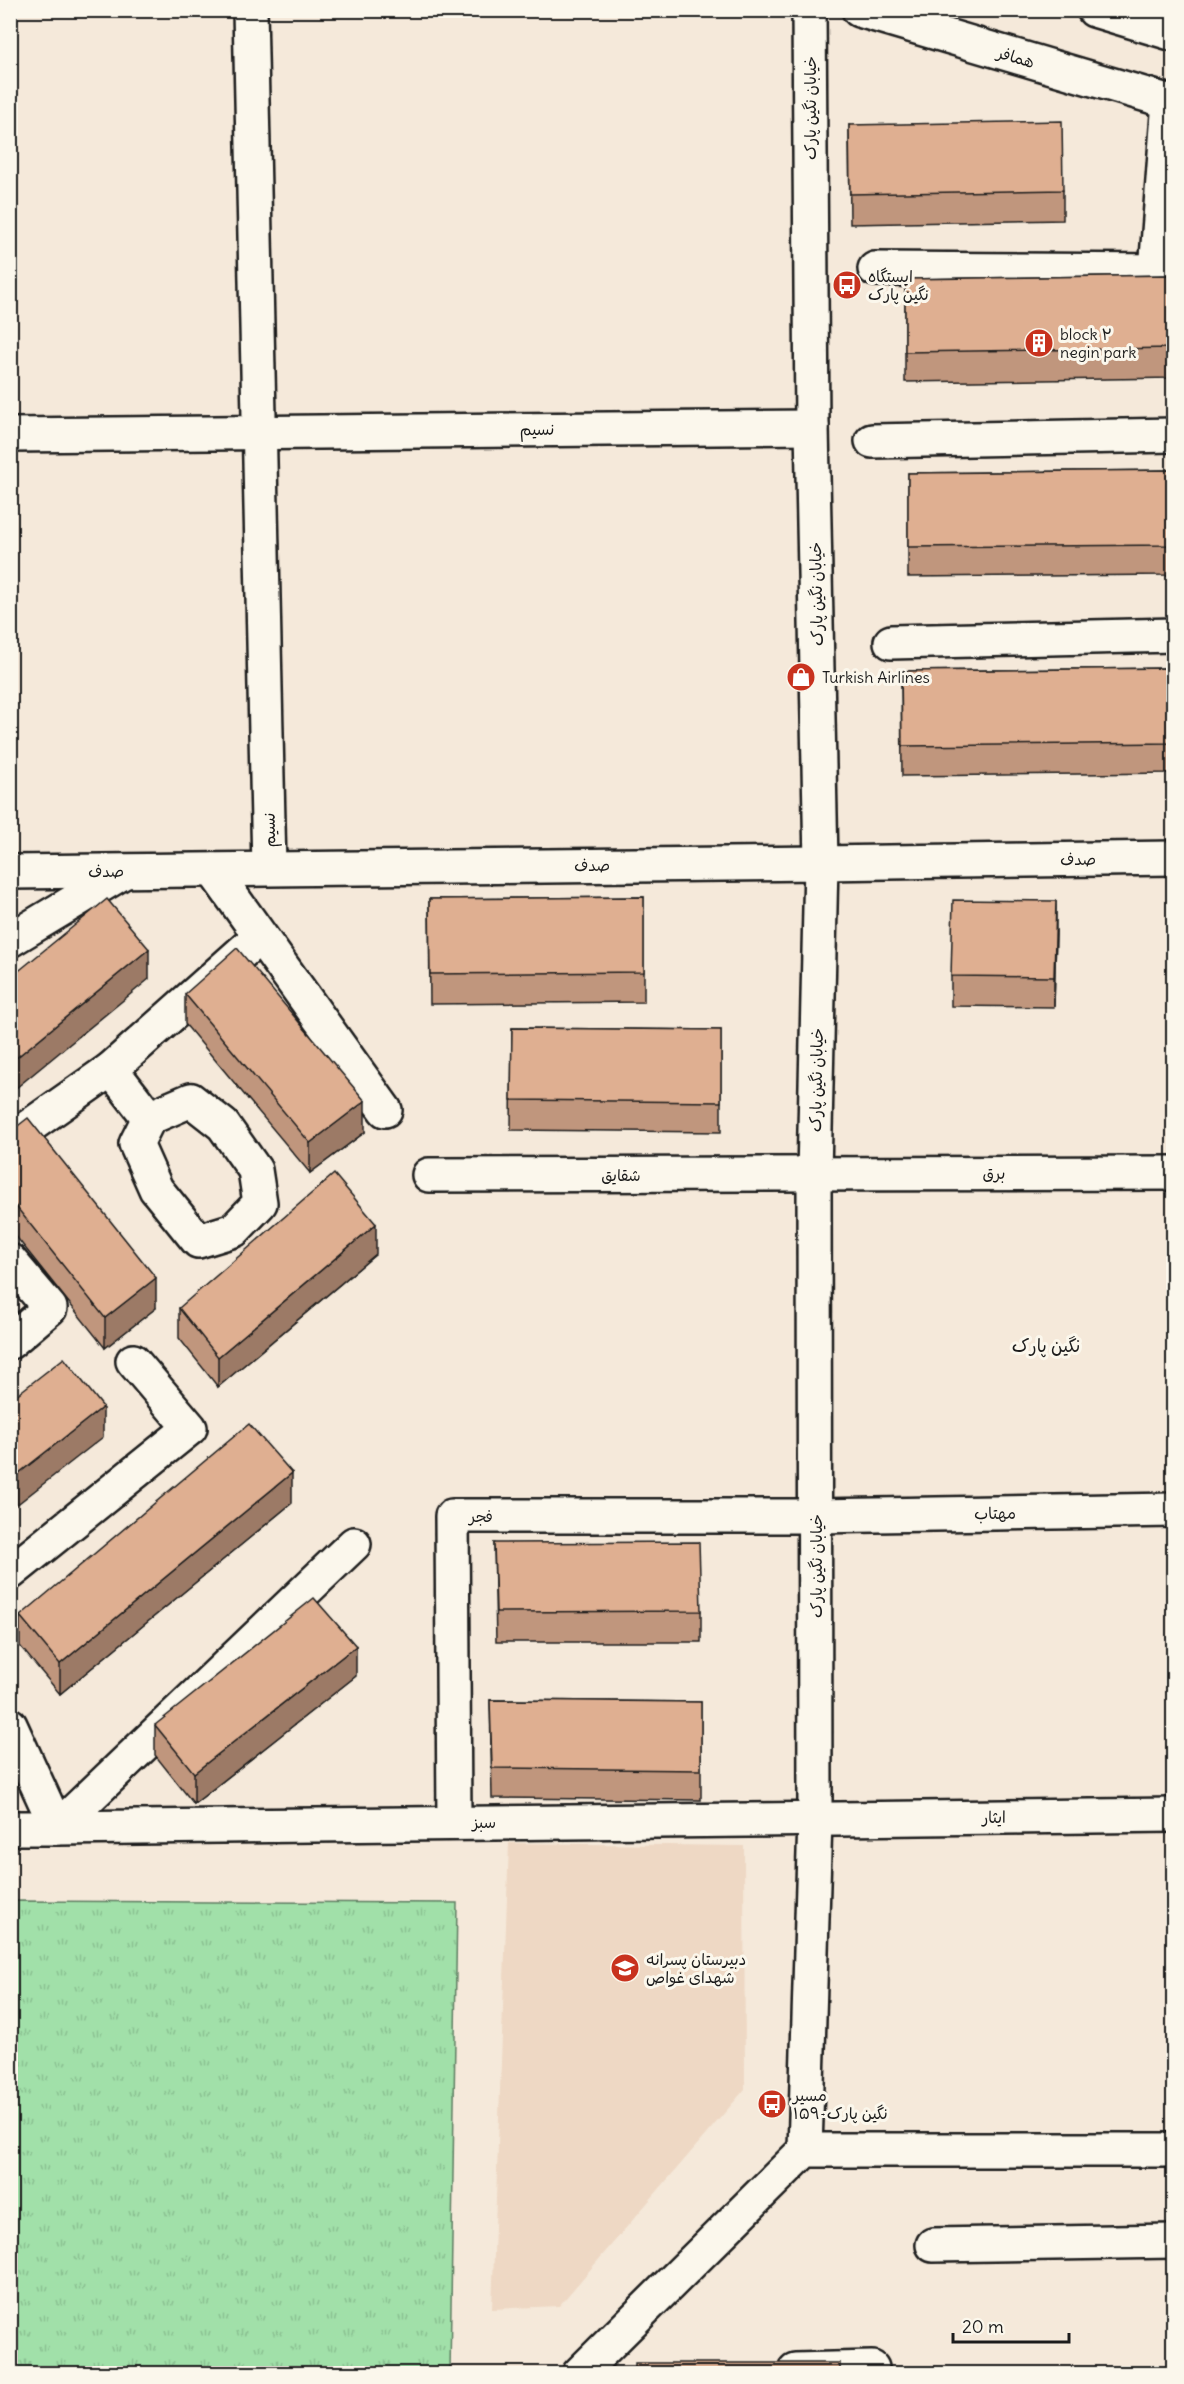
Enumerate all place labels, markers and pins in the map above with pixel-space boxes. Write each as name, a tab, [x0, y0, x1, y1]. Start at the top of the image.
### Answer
place label: ایستگاه نگین پارک	[868, 266, 929, 305]
bus stop icon: ایستگاه نگین پارک	[831, 269, 863, 301]
place label: block ۲ negin park	[1060, 324, 1136, 362]
building icon: block ۲ negin park	[1023, 327, 1055, 359]
shop icon: Turkish Airlines	[785, 661, 817, 693]
place label: Turkish Airlines	[822, 667, 930, 687]
place label: دبیرستان پسرانه شهدای غواص	[646, 1949, 746, 1988]
school or university icon: دبیرستان پسرانه شهدای غواص	[609, 1952, 641, 1984]
place label: مسیر ۱۵۹-نگین پارک	[791, 2085, 888, 2124]
bus stop icon: مسیر ۱۵۹-نگین پارک	[756, 2088, 788, 2120]

